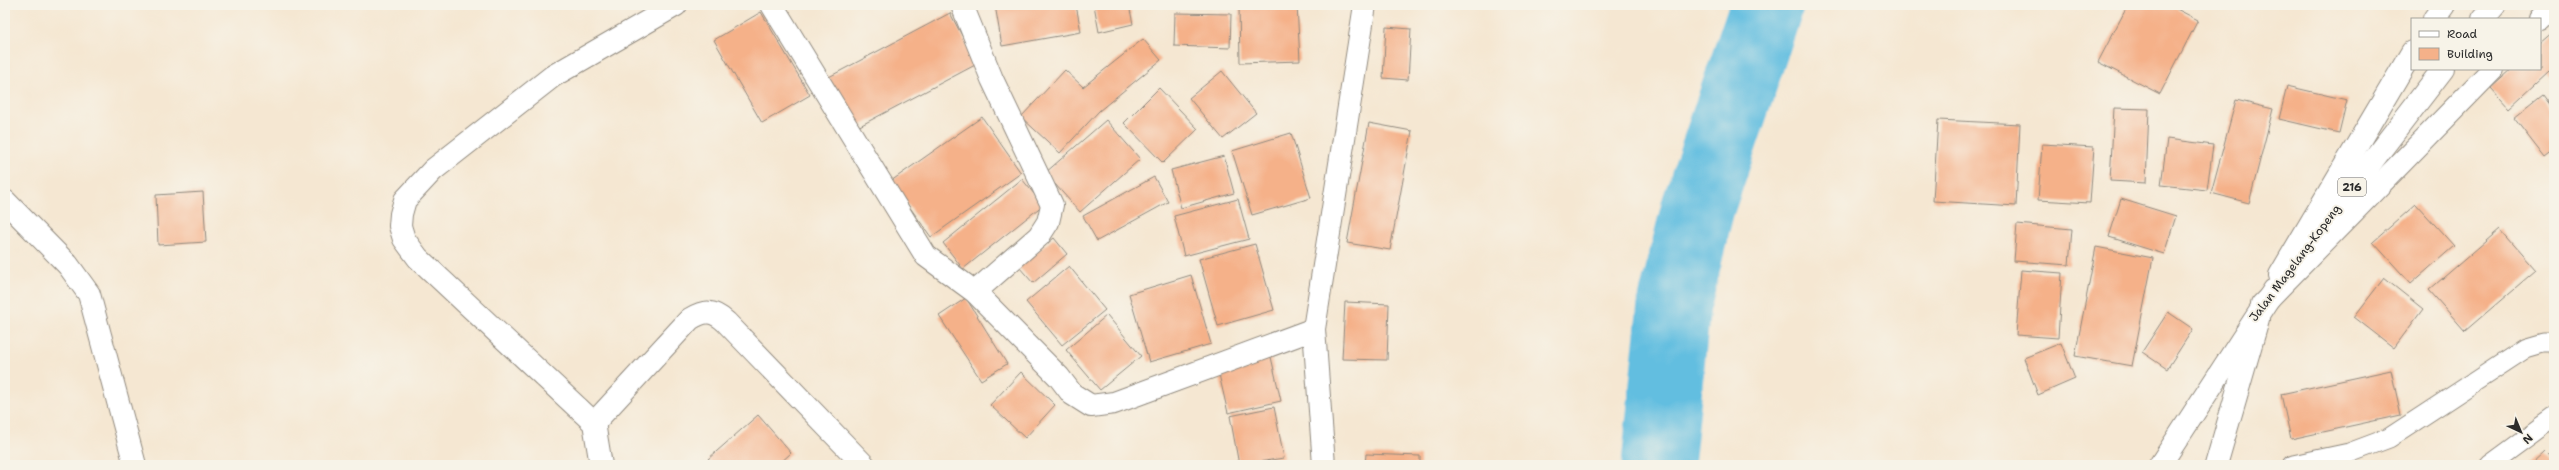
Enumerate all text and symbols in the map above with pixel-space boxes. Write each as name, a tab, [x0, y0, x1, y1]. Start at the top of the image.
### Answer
legend	[2411, 18, 2541, 70]
text: Road	[2447, 26, 2478, 42]
text: Building	[2447, 46, 2493, 62]
road number: 216	[2338, 178, 2366, 196]
street label: Jalan Magelang-Kopeng	[2246, 201, 2344, 325]
north arrow	[2501, 412, 2541, 452]
text: N	[2519, 430, 2536, 447]

